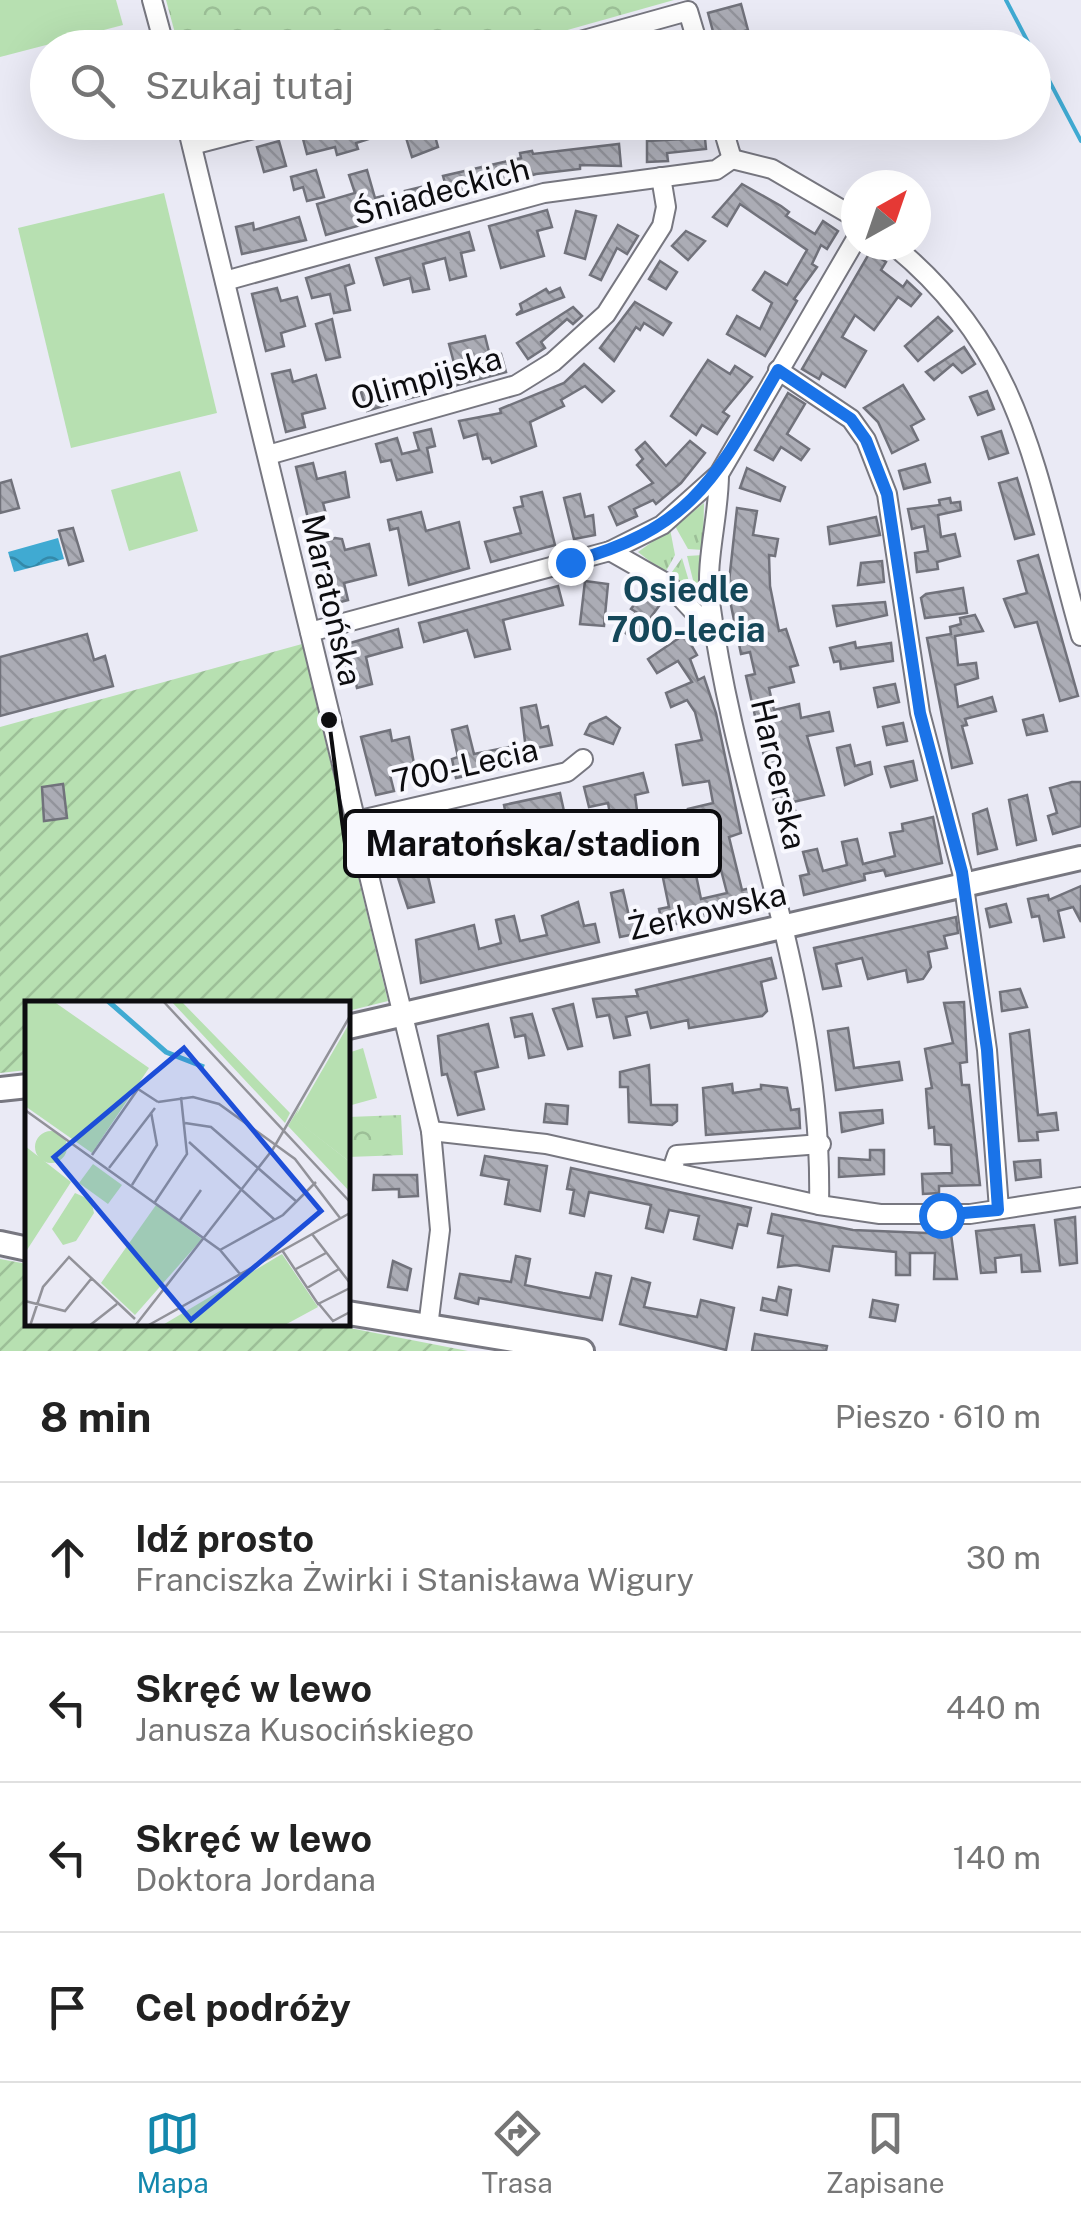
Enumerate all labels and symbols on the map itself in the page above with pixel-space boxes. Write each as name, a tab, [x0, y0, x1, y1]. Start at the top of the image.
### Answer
street label: Śniadeckich	[348, 149, 533, 232]
north arrow	[841, 170, 931, 260]
street label: Olimpijska	[346, 339, 506, 417]
street label: Maratońska	[294, 511, 370, 689]
route end	[548, 540, 594, 586]
district label: Osiedle 700-lecia	[606, 569, 766, 650]
street label: Harcerska	[744, 695, 814, 853]
street label: 700-Lecia	[389, 730, 541, 800]
callout: Maratońska/stadion	[345, 811, 720, 876]
text: Maratońska/stadion	[365, 823, 701, 864]
street label: Żerkowska	[624, 875, 790, 947]
inset map	[25, 1001, 350, 1326]
route start	[919, 1193, 965, 1239]

